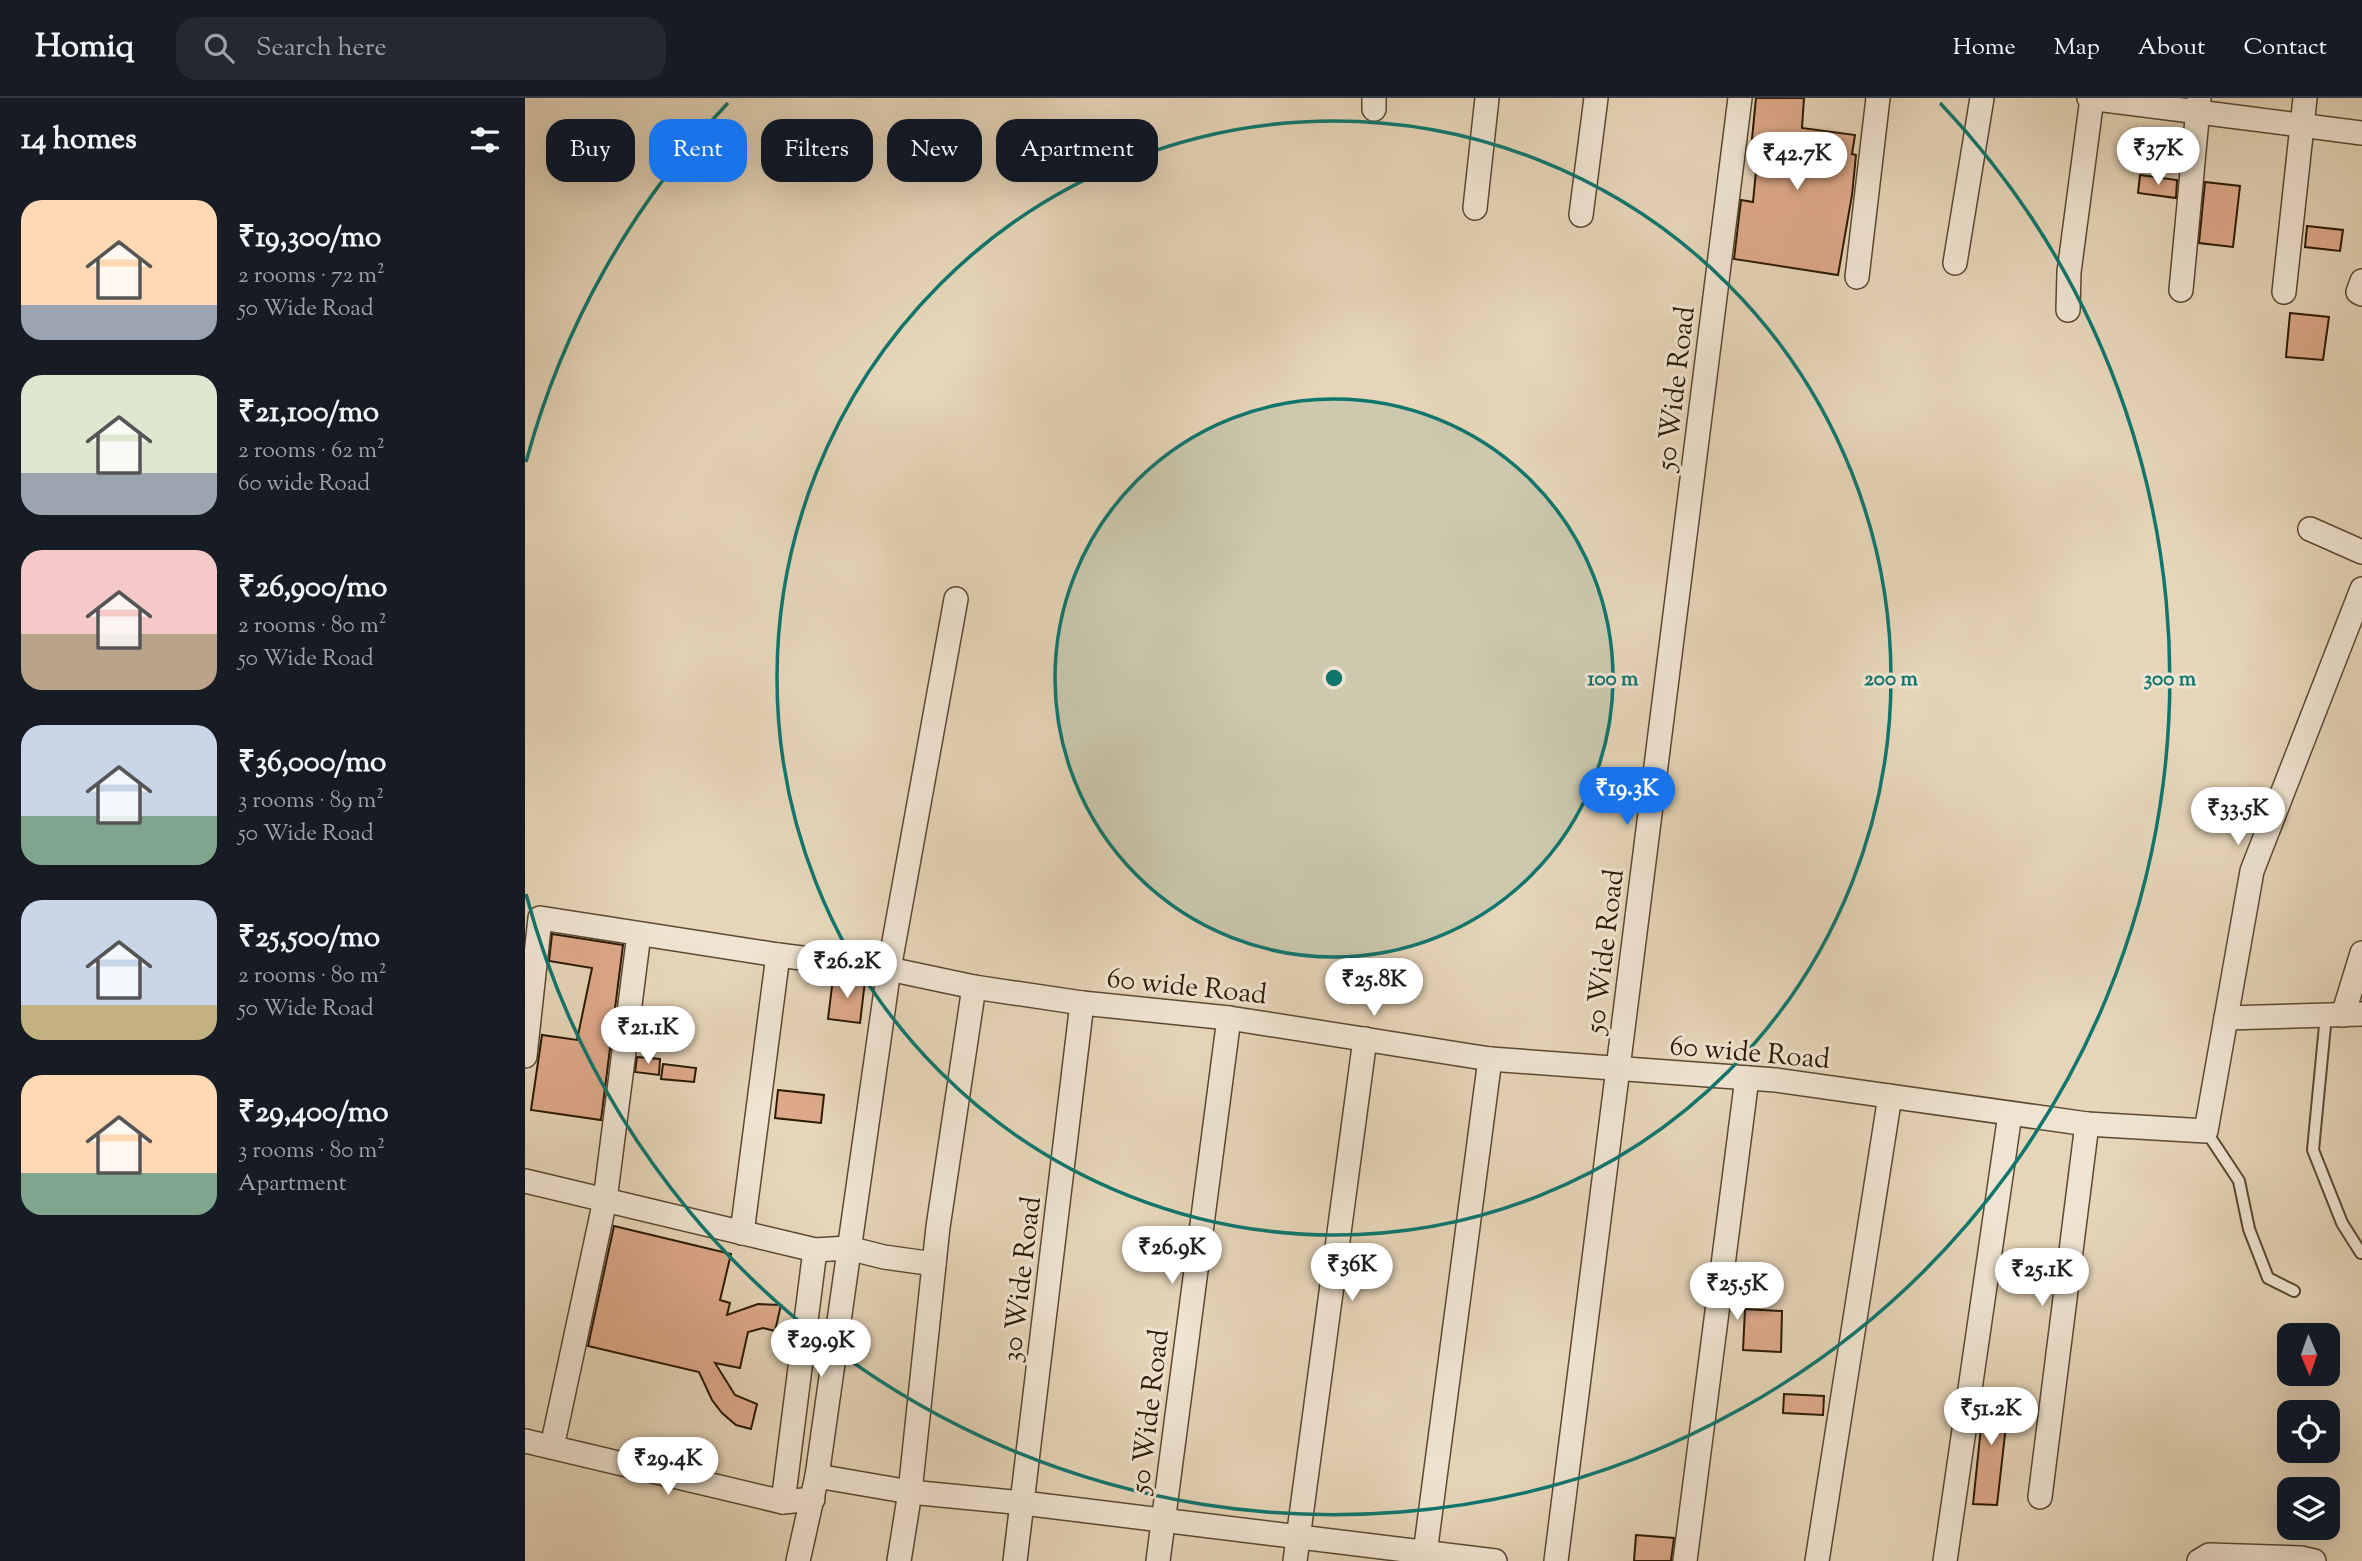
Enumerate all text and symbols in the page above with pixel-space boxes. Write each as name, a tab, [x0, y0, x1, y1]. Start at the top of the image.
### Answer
search box	[176, 17, 666, 80]
text: Homiq	[35, 24, 134, 72]
icon: search	[200, 29, 238, 67]
text: Search here	[256, 30, 387, 67]
text: Home	[1953, 31, 2016, 65]
text: Map	[2054, 31, 2100, 65]
text: About	[2138, 31, 2205, 65]
text: Contact	[2243, 31, 2327, 65]
text: 14 homes	[21, 119, 137, 162]
chip: Buy	[546, 119, 635, 182]
chip: Rent	[649, 119, 747, 182]
chip: Filters	[761, 119, 873, 182]
chip: New	[887, 119, 982, 182]
chip: Apartment	[996, 119, 1158, 182]
icon: filters	[466, 121, 504, 159]
pin: ₹37K	[2117, 127, 2199, 187]
pin: ₹42.7K	[1740, 132, 1854, 192]
text: ₹37K	[2133, 133, 2183, 166]
text: ₹42.7K	[1762, 138, 1832, 171]
text: ₹19,300/mo	[238, 217, 381, 260]
icon: home	[77, 228, 161, 312]
text: 2 rooms · 72 m²	[238, 260, 385, 293]
text: 50 Wide Road	[238, 293, 374, 326]
street label: 50 Wide Road	[1647, 304, 1707, 475]
text: ₹21,100/mo	[238, 392, 379, 435]
icon: home	[77, 403, 161, 487]
text: 2 rooms · 62 m²	[238, 435, 385, 468]
text: 60 wide Road	[238, 468, 370, 501]
text: ₹26,900/mo	[238, 567, 388, 610]
icon: home	[77, 578, 161, 662]
text: 2 rooms · 80 m²	[238, 610, 386, 643]
text: 50 Wide Road	[238, 643, 374, 676]
text: 100 m	[1588, 665, 1639, 695]
text: 200 m	[1864, 665, 1919, 695]
text: 300 m	[2144, 665, 2197, 695]
centre of rings	[1322, 666, 1346, 690]
text: ₹36,000/mo	[238, 742, 386, 785]
icon: home	[77, 753, 161, 837]
pin: ₹19.3K	[1570, 768, 1684, 827]
text: ₹19.3K	[1595, 773, 1659, 806]
text: 3 rooms · 89 m²	[238, 785, 384, 818]
pin: ₹33.5K	[2181, 788, 2295, 847]
text: ₹33.5K	[2207, 793, 2269, 826]
text: 50 Wide Road	[238, 818, 374, 851]
street label: 50 Wide Road	[1576, 867, 1636, 1038]
text: ₹25,500/mo	[238, 917, 380, 960]
icon: home	[77, 928, 161, 1012]
pin: ₹26.2K	[790, 940, 904, 1000]
text: ₹26.2K	[813, 946, 881, 979]
pin: ₹25.8K	[1317, 958, 1431, 1018]
text: 2 rooms · 80 m²	[238, 960, 386, 993]
street label: 60 wide Road	[1105, 960, 1269, 1016]
text: ₹25.8K	[1341, 964, 1407, 997]
text: 50 Wide Road	[238, 993, 374, 1026]
pin: ₹21.1K	[591, 1006, 705, 1066]
text: ₹21.1K	[617, 1012, 679, 1045]
street label: 60 wide Road	[1668, 1027, 1832, 1081]
text: ₹29,400/mo	[238, 1092, 389, 1135]
icon: home	[77, 1103, 161, 1187]
text: 3 rooms · 80 m²	[238, 1135, 385, 1168]
text: Apartment	[238, 1168, 347, 1201]
street label: 30 Wide Road	[993, 1194, 1053, 1364]
pin: ₹26.9K	[1115, 1226, 1229, 1286]
text: ₹26.9K	[1138, 1232, 1206, 1265]
pin: ₹36K	[1311, 1244, 1393, 1303]
pin: ₹25.1K	[1985, 1248, 2099, 1308]
text: ₹36K	[1327, 1249, 1377, 1282]
text: ₹25.1K	[2011, 1254, 2073, 1287]
pin: ₹25.5K	[1680, 1262, 1794, 1322]
text: ₹25.5K	[1706, 1268, 1768, 1301]
pin: ₹29.9K	[764, 1320, 878, 1379]
north arrow	[2277, 1323, 2340, 1386]
map controls	[2277, 1323, 2340, 1540]
text: ₹29.9K	[787, 1325, 855, 1358]
street label: 50 Wide Road	[1121, 1327, 1181, 1498]
pin: ₹51.2K	[1934, 1388, 2048, 1447]
text: ₹51.2K	[1960, 1393, 2022, 1426]
button: locate	[2277, 1400, 2340, 1463]
pin: ₹29.4K	[611, 1438, 725, 1497]
text: ₹29.4K	[633, 1443, 703, 1476]
button: layers	[2277, 1477, 2340, 1540]

